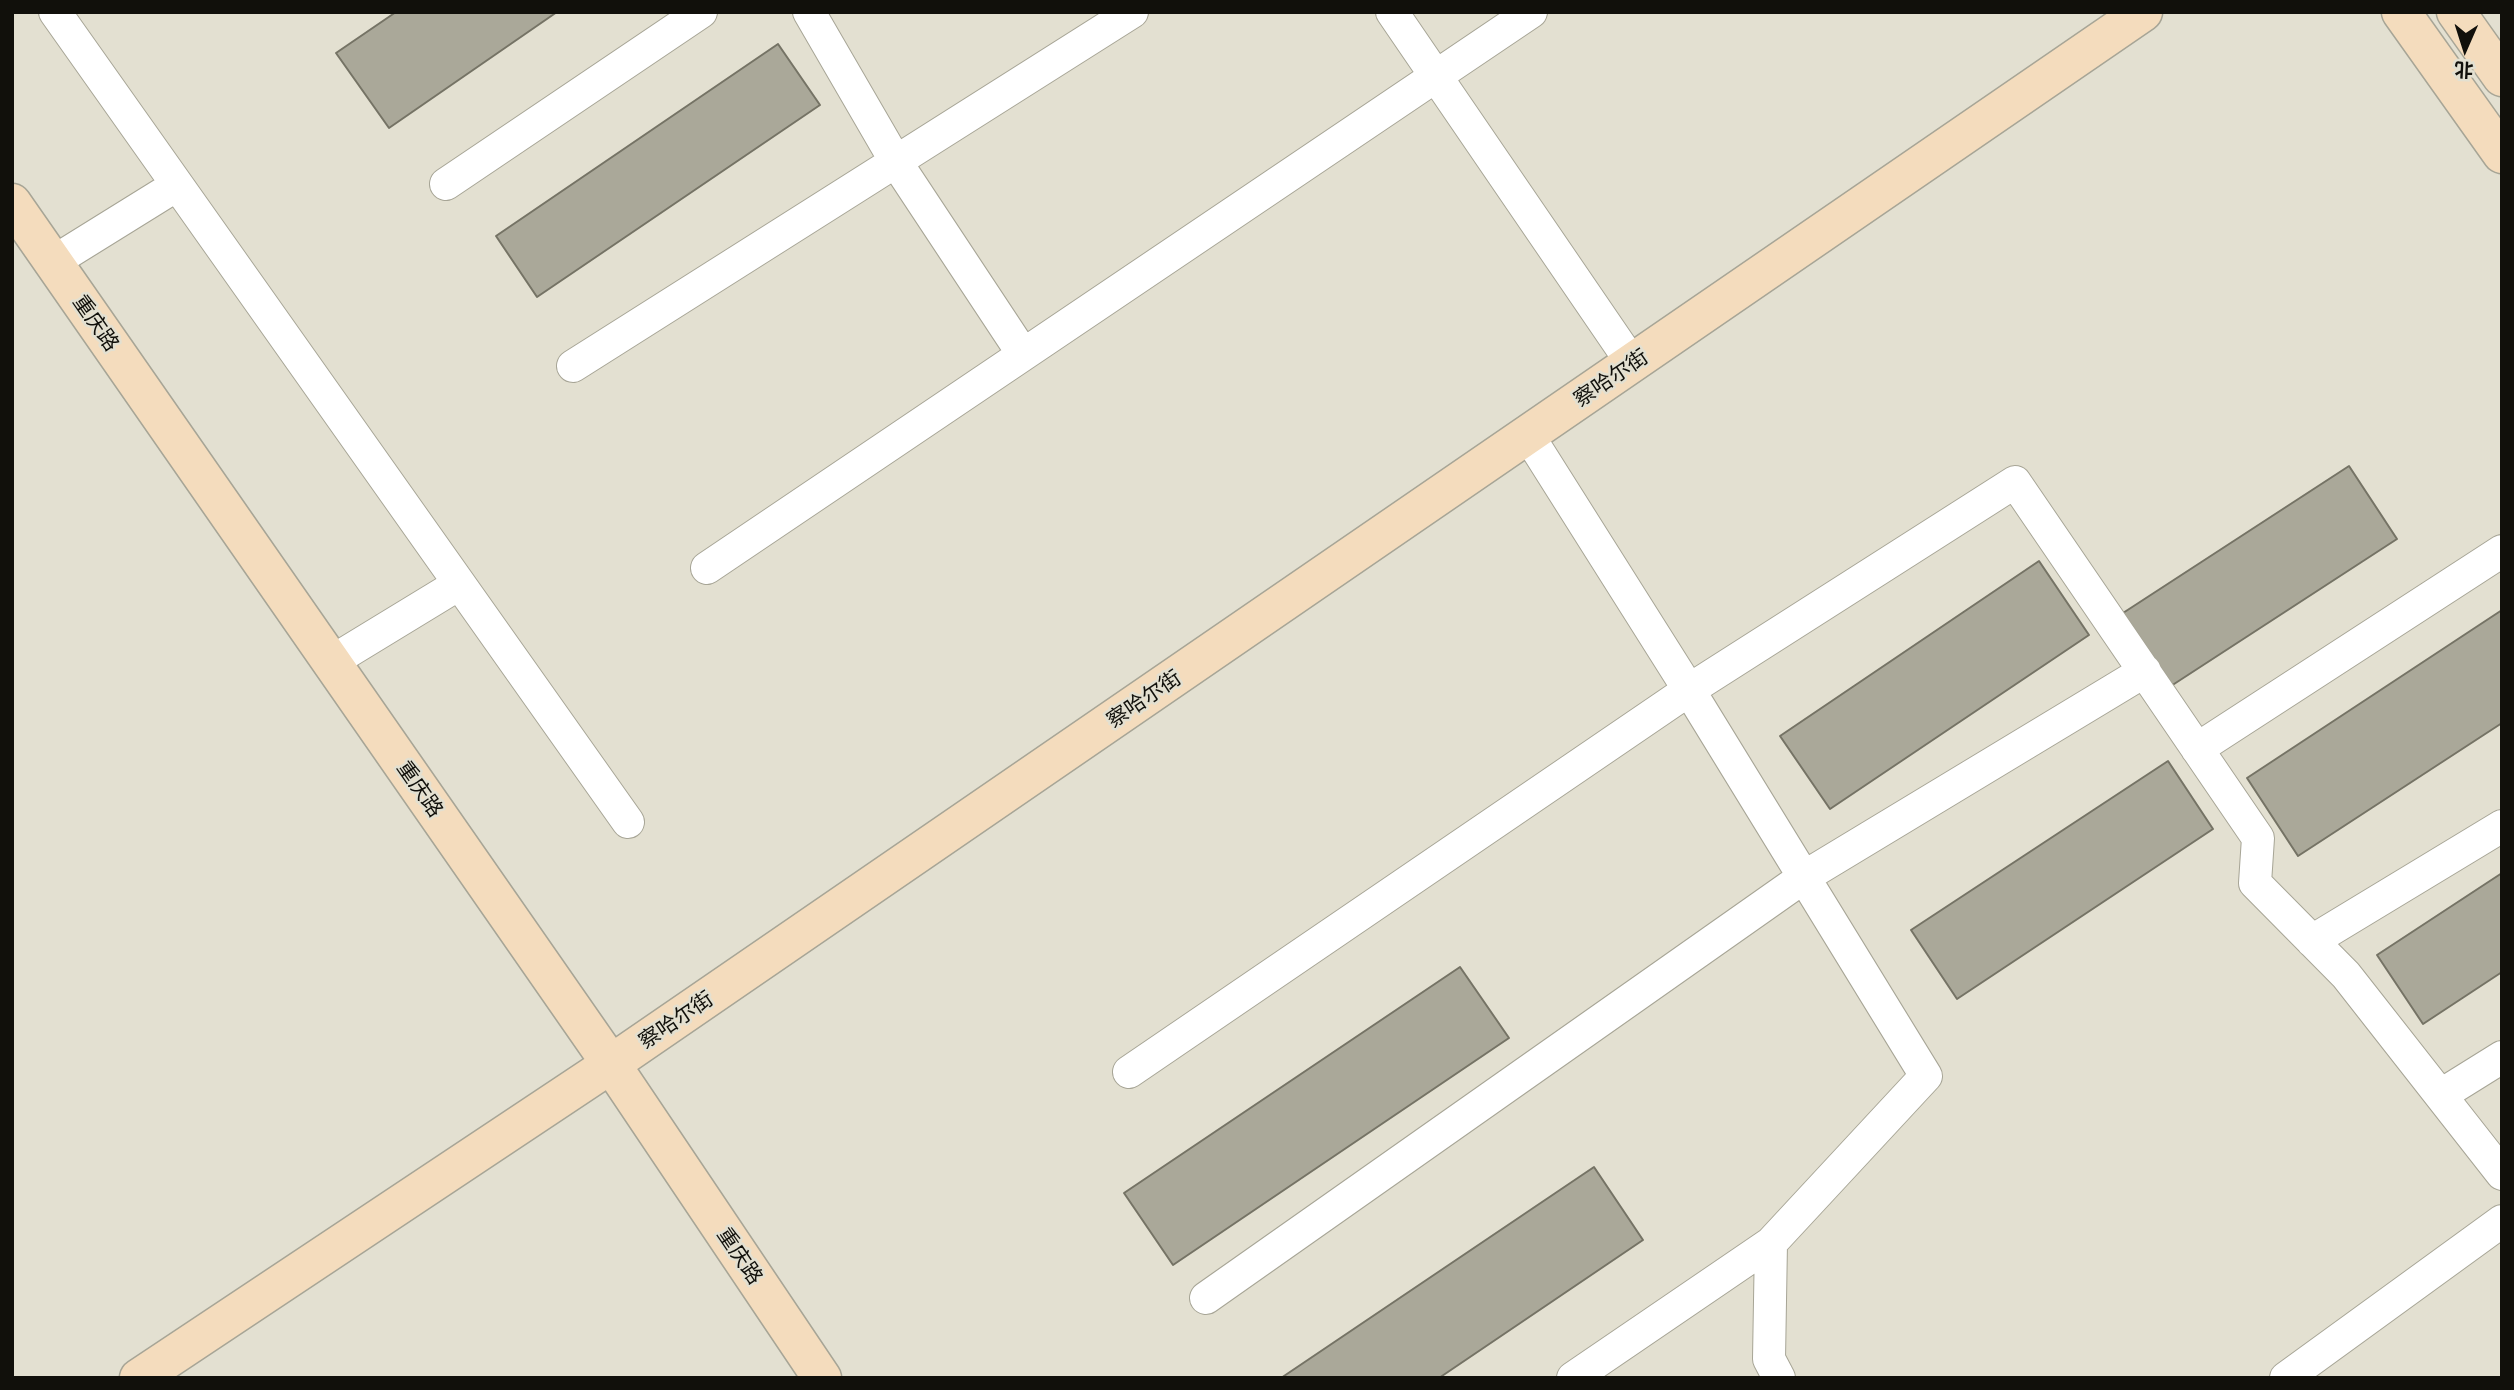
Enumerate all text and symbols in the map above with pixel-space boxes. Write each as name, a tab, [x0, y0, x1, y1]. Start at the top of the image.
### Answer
north arrow	[2430, 14, 2500, 84]
text: 北	[2454, 58, 2474, 82]
street label: 重庆路	[68, 290, 124, 356]
street label: 察哈尔街	[1569, 344, 1653, 412]
street label: 察哈尔街	[1102, 665, 1186, 733]
street label: 重庆路	[392, 756, 448, 822]
street label: 察哈尔街	[634, 986, 718, 1054]
street label: 重庆路	[712, 1223, 768, 1289]

